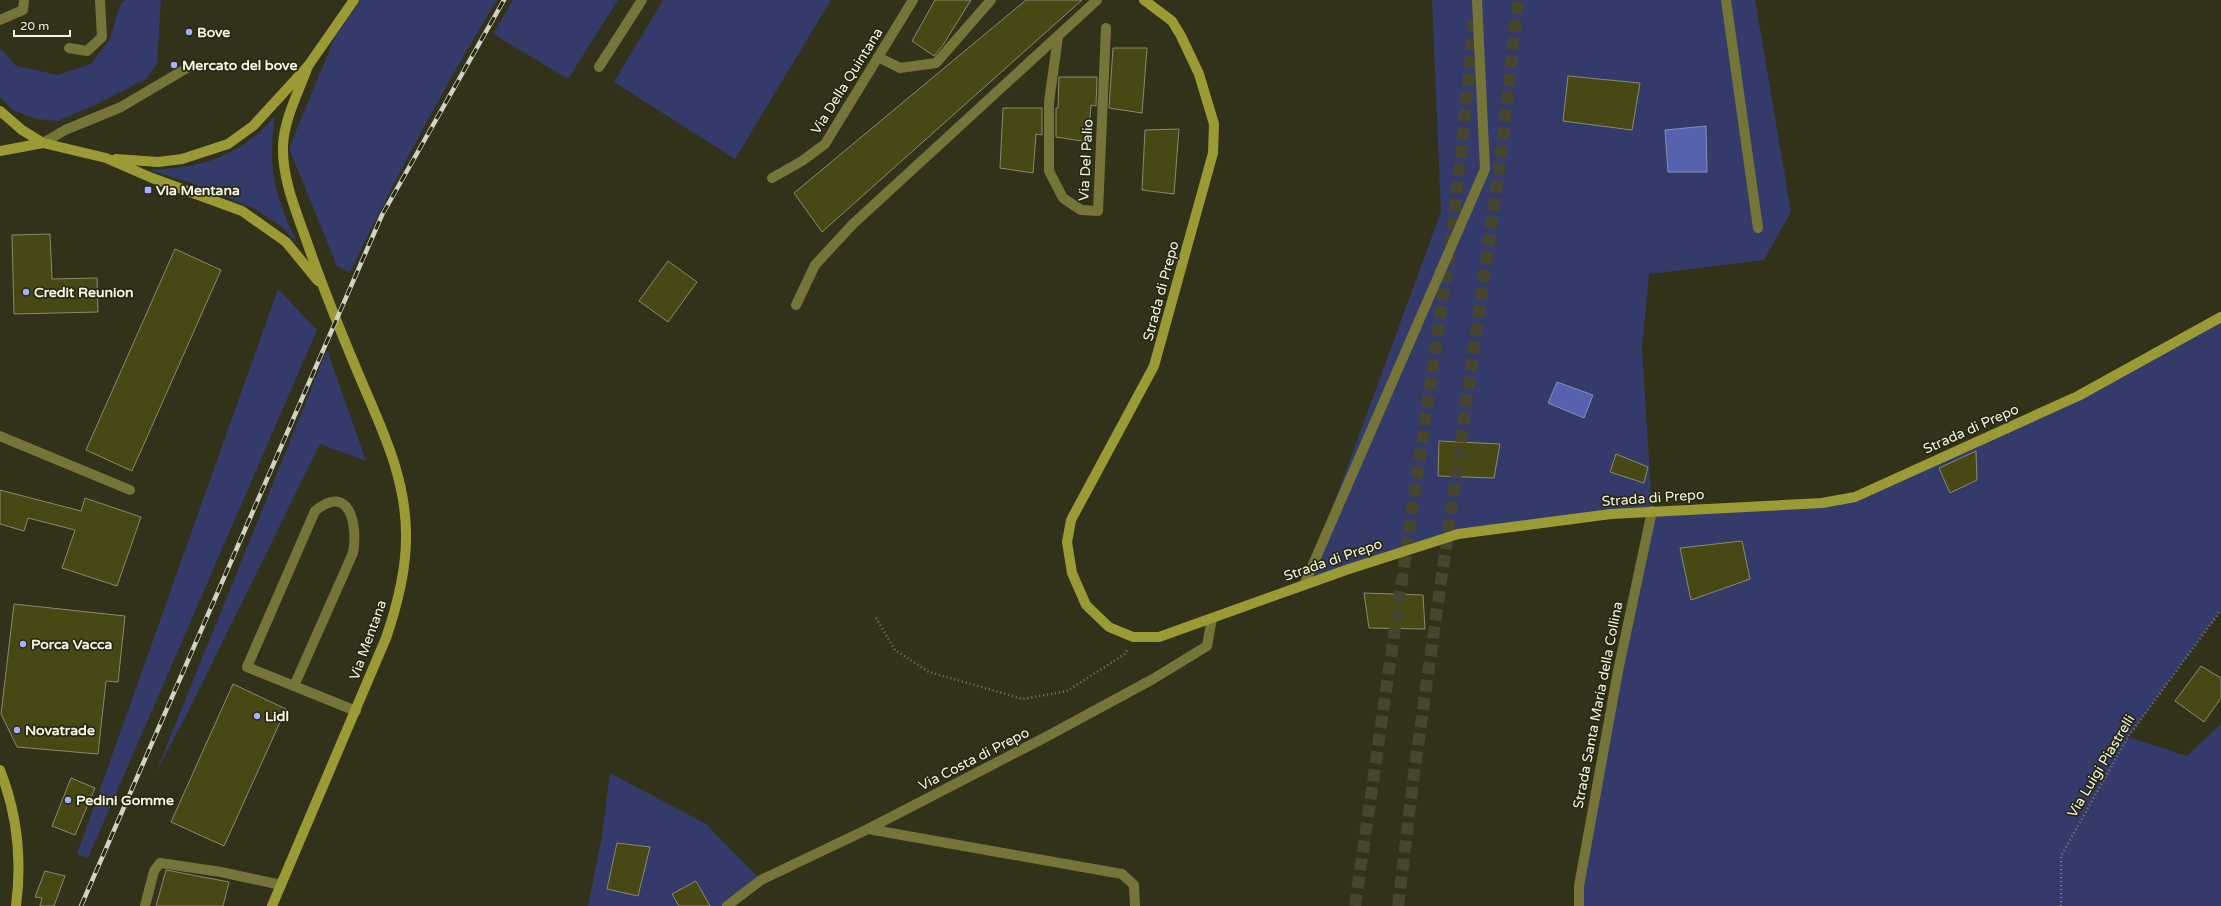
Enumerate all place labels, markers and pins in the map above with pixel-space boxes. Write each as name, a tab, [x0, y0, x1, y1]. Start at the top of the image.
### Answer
place label: Bove	[197, 24, 230, 41]
marker: Bove	[184, 27, 194, 37]
place label: Mercato del bove	[182, 57, 297, 74]
marker: Mercato del bove	[169, 60, 179, 70]
place label: Via Mentana	[156, 182, 240, 199]
marker: Via Mentana	[143, 185, 153, 195]
place label: Credit Reunion	[34, 284, 133, 301]
marker: Credit Reunion	[21, 287, 31, 297]
place label: Porca Vacca	[31, 636, 113, 653]
marker: Porca Vacca	[18, 639, 28, 649]
place label: Lidl	[265, 708, 289, 725]
marker: Lidl	[252, 711, 262, 721]
place label: Novatrade	[25, 722, 95, 739]
marker: Novatrade	[12, 725, 22, 735]
place label: Pedini Gomme	[76, 792, 174, 809]
marker: Pedini Gomme	[63, 795, 73, 805]

